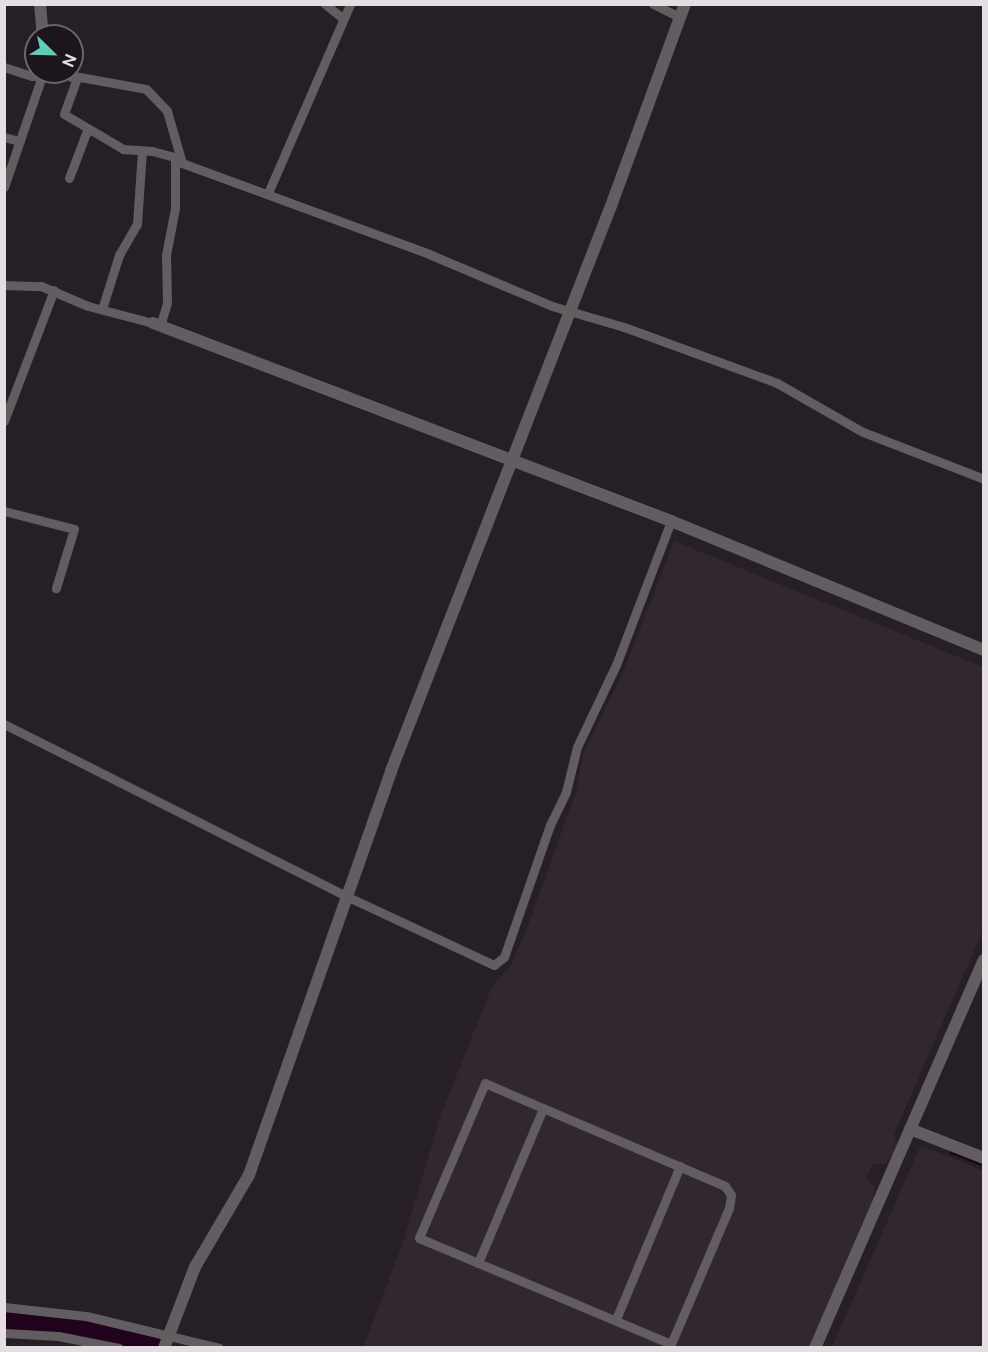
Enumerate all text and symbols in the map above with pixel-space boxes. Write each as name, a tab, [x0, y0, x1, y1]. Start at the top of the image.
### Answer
north arrow	[24, 24, 84, 84]
text: N	[58, 51, 80, 70]

